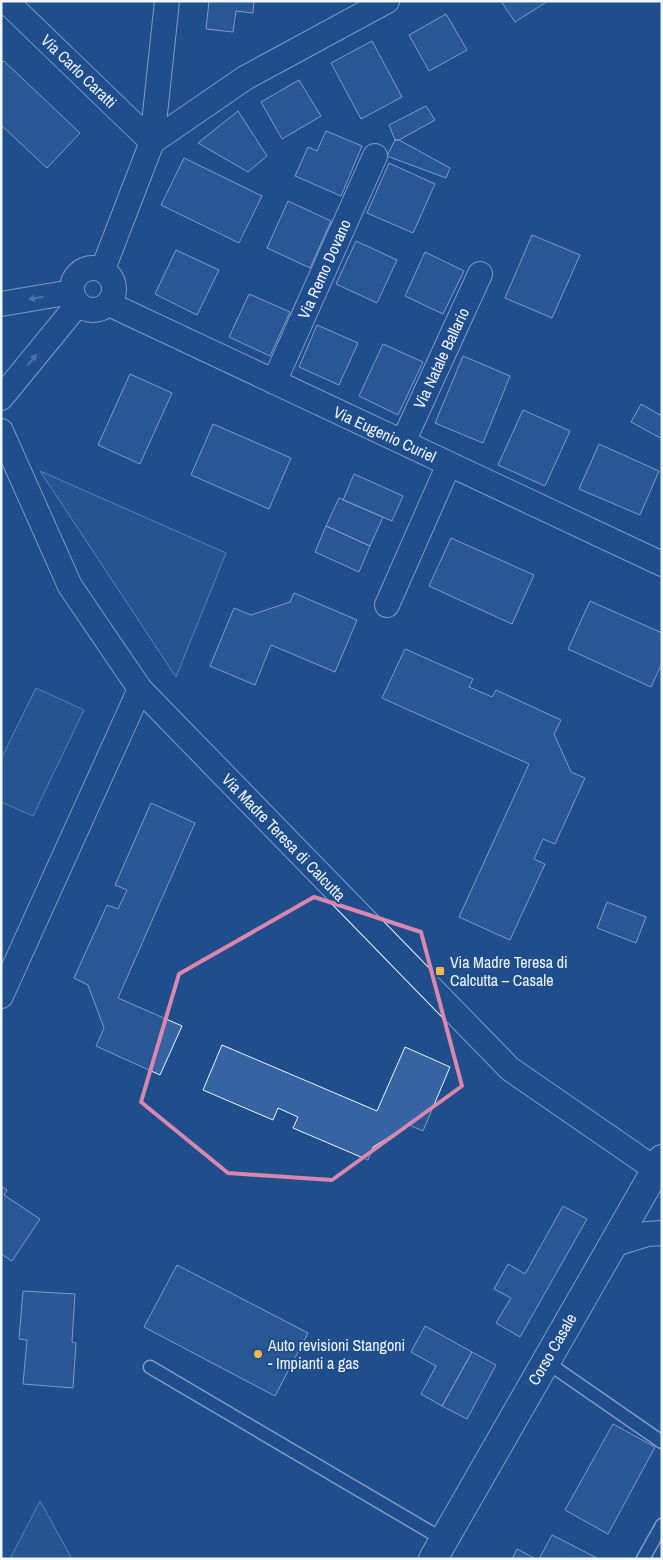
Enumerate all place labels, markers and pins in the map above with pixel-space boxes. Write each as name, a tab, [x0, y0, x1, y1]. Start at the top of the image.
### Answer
place label: Via Madre Teresa di Calcutta – Casale	[450, 951, 568, 991]
marker: Via Madre Teresa di Calcutta – Casale	[434, 965, 446, 977]
place label: Auto revisioni Stangoni - Impianti a gas	[267, 1334, 405, 1374]
marker: Auto revisioni Stangoni - Impianti a gas	[252, 1348, 264, 1360]

